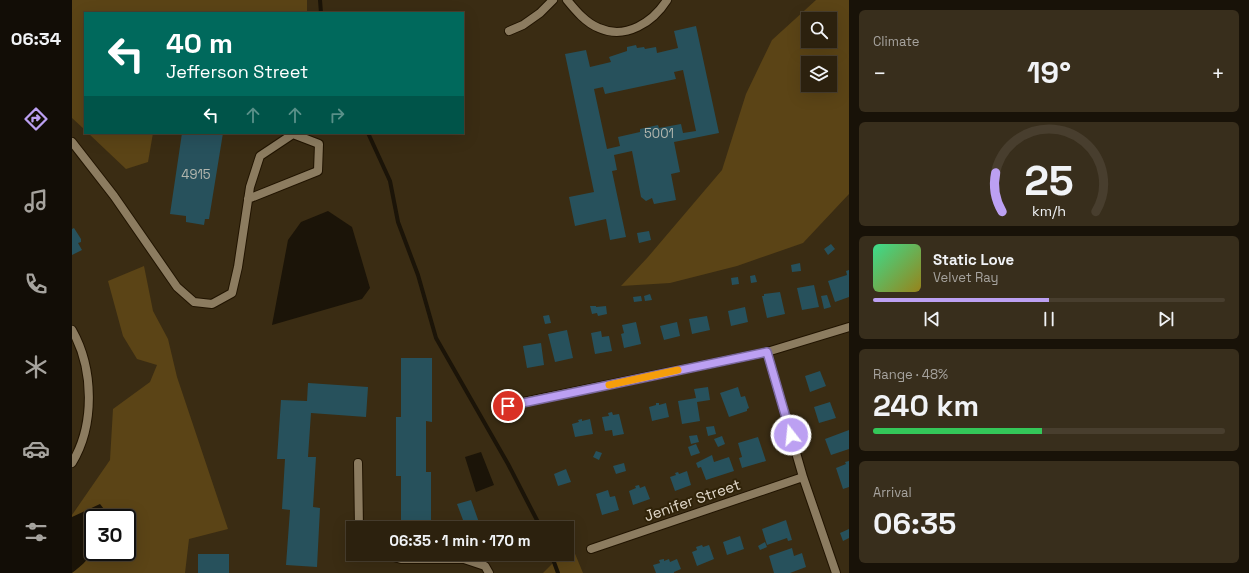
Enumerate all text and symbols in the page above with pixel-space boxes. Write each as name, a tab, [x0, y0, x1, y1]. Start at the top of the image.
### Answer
map controls	[801, 12, 837, 92]
button: search	[801, 12, 837, 48]
text: 40 m	[166, 25, 233, 61]
text: 06:34	[11, 27, 61, 50]
icon: left	[100, 28, 152, 80]
text: Climate	[873, 33, 919, 50]
text: 19°	[1027, 53, 1071, 92]
button: layers	[801, 56, 837, 92]
text: −	[873, 59, 887, 87]
text: +	[1211, 59, 1225, 87]
text: Jefferson Street	[166, 60, 308, 83]
icon: left	[200, 104, 222, 126]
icon: ahead	[242, 104, 264, 126]
icon: ahead	[284, 104, 306, 126]
icon: right	[326, 104, 348, 126]
icon: directions	[22, 105, 50, 133]
house number: 5001	[644, 125, 674, 142]
text: 25	[1024, 154, 1074, 207]
house number: 4915	[181, 166, 211, 183]
icon: music	[22, 187, 50, 215]
text: km/h	[1032, 202, 1066, 220]
text: Static Love	[933, 250, 1014, 269]
text: Velvet Ray	[933, 269, 998, 286]
icon: phone	[22, 270, 50, 298]
icon: previous	[921, 308, 943, 330]
icon: pause	[1038, 308, 1060, 330]
icon: next	[1155, 308, 1177, 330]
icon: climate	[22, 353, 50, 381]
text: Range · 48%	[873, 366, 948, 383]
text: 240 km	[873, 386, 979, 425]
pin	[491, 389, 525, 423]
icon: arrive	[497, 395, 519, 417]
position arrow	[770, 414, 812, 456]
icon: car	[22, 435, 50, 463]
street label: Jenifer Street	[641, 475, 743, 525]
text: Arrival	[873, 484, 912, 501]
text: 06:35	[873, 504, 956, 543]
speed limit sign: 30	[84, 509, 136, 561]
icon: filters	[22, 518, 50, 546]
text: 06:35 · 1 min · 170 m	[389, 531, 531, 550]

